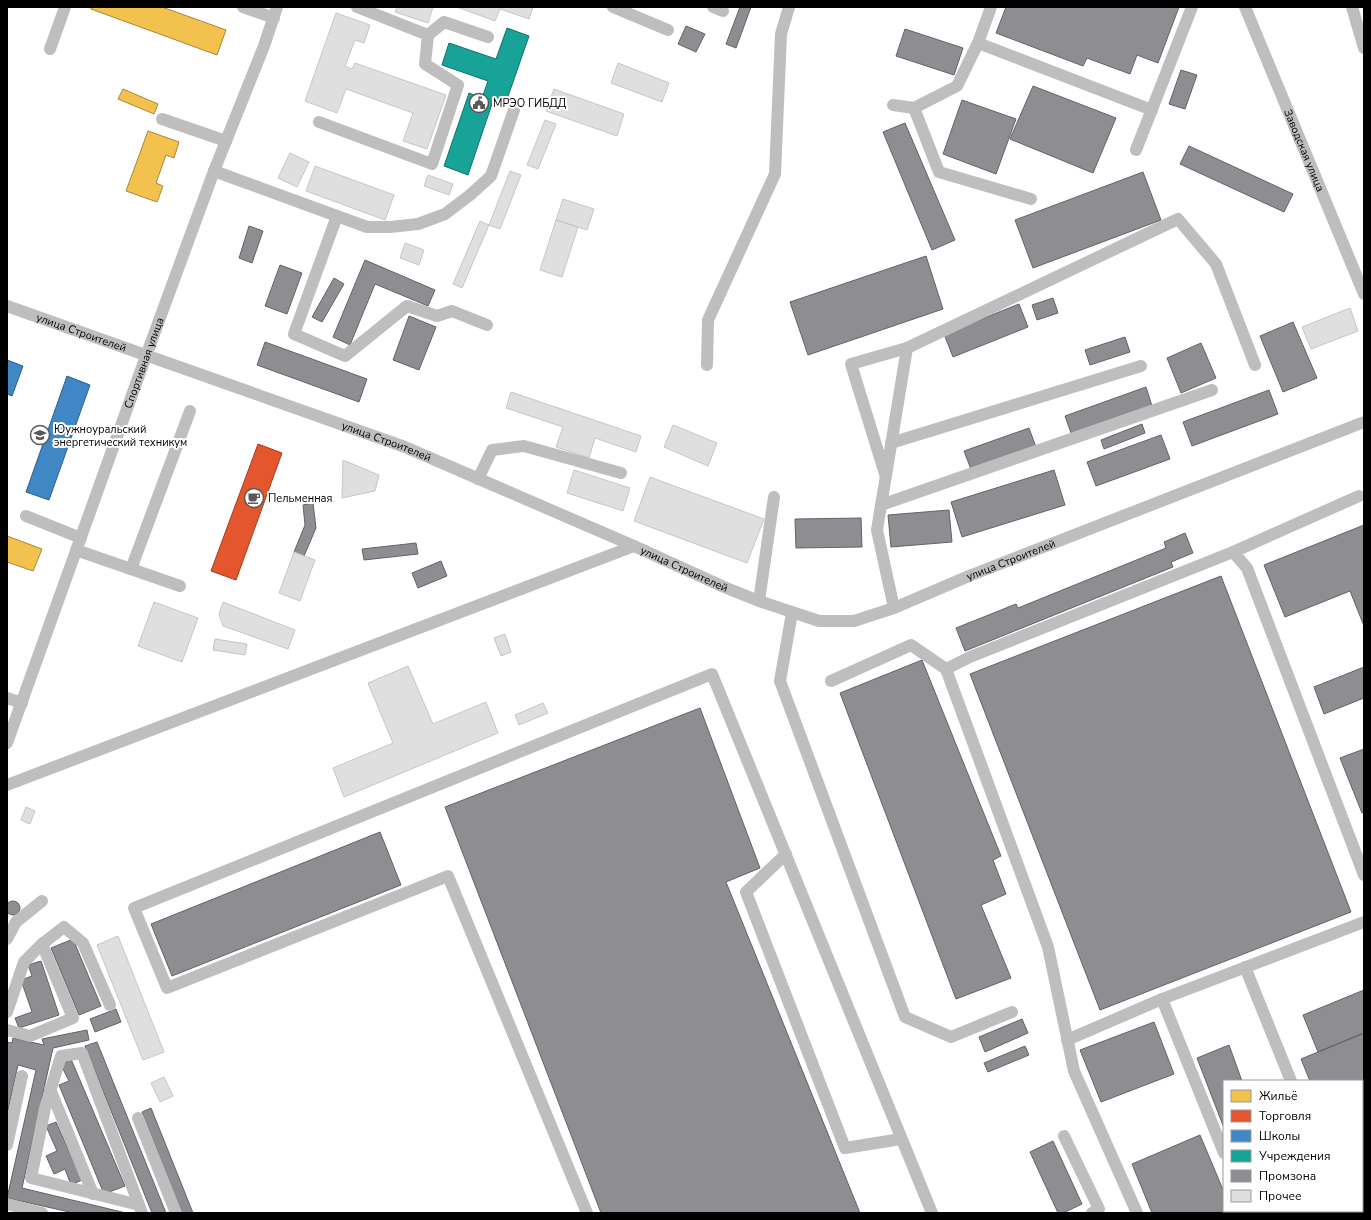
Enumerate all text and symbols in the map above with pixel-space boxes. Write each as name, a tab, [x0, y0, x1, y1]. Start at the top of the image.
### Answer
public building icon: МРЭО ГИБДД	[468, 92, 490, 114]
place label: МРЭО ГИБДД	[493, 96, 567, 111]
street label: Заводская улица	[1281, 107, 1328, 194]
street label: улица Строителей	[34, 310, 129, 355]
street label: Спортивная улица	[120, 315, 167, 410]
street label: улица Строителей	[340, 418, 434, 465]
place label: Юужноуральский энергетический техникум	[54, 422, 187, 450]
school or university icon: Юужноуральский энергетический техникум	[29, 424, 51, 446]
cafe icon: Пельменная	[243, 487, 265, 509]
place label: Пельменная	[268, 491, 333, 506]
street label: улица Строителей	[964, 536, 1058, 584]
street label: улица Строителей	[638, 542, 730, 595]
legend	[1223, 1080, 1363, 1212]
text: Жильё	[1259, 1088, 1297, 1104]
text: Торговля	[1259, 1108, 1311, 1124]
text: Школы	[1259, 1128, 1300, 1144]
text: Учреждения	[1258, 1148, 1331, 1164]
text: Промзона	[1259, 1168, 1316, 1184]
text: Прочее	[1259, 1188, 1302, 1204]

